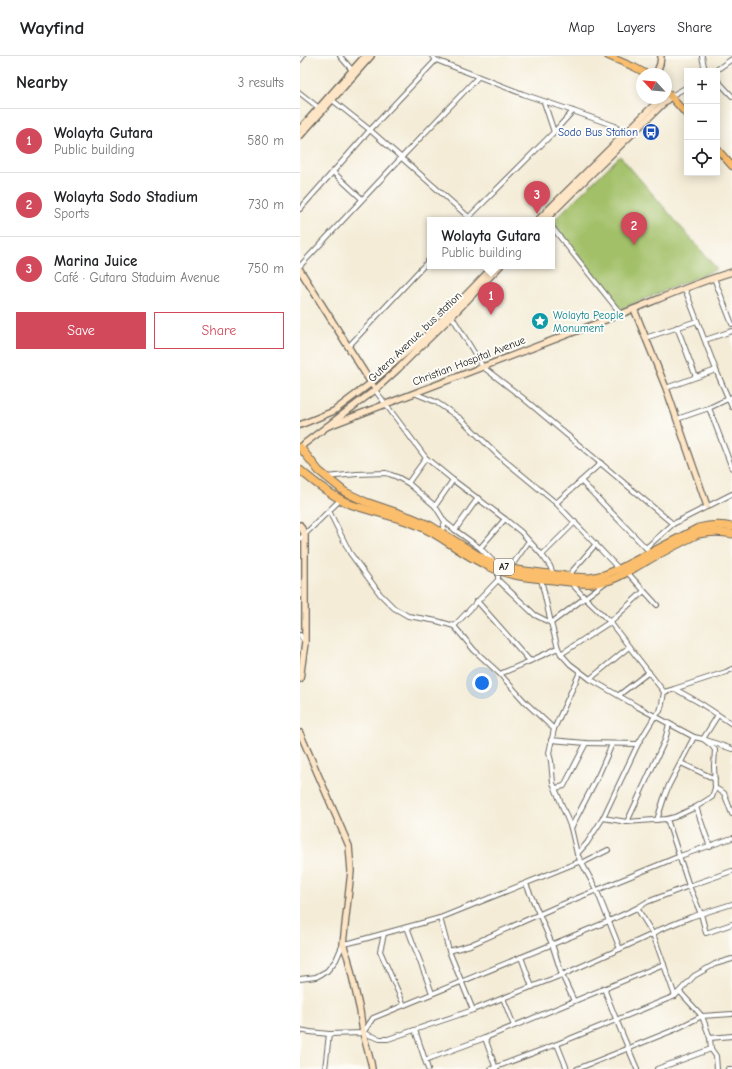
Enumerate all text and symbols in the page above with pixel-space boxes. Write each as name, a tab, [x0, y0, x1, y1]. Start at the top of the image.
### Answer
text: Wayfind	[20, 17, 84, 39]
text: Map	[568, 19, 595, 36]
text: Layers	[617, 19, 655, 36]
text: Share	[677, 19, 712, 36]
north arrow	[636, 68, 672, 104]
map controls	[684, 68, 720, 176]
button: +	[684, 68, 720, 104]
text: Nearby	[16, 73, 67, 92]
text: 3 results	[238, 75, 284, 90]
button: −	[684, 104, 720, 140]
bus stop icon: Sodo Bus Station	[641, 122, 661, 142]
text: Wolayta Gutara	[54, 124, 153, 142]
place label: Sodo Bus Station	[558, 126, 638, 139]
text: 1	[26, 133, 32, 148]
text: 580 m	[247, 133, 284, 148]
button: locate	[684, 140, 720, 176]
text: Public building	[54, 142, 135, 157]
pin: 3	[524, 181, 550, 214]
text: Wolayta Sodo Stadium	[54, 188, 198, 206]
text: 2	[26, 197, 32, 212]
text: 730 m	[248, 197, 284, 212]
text: Sports	[54, 206, 89, 221]
pin: 2	[621, 212, 647, 245]
popup	[427, 217, 555, 269]
text: Wolayta Gutara	[441, 227, 541, 245]
text: Public building	[441, 245, 522, 260]
text: Marina Juice	[54, 252, 137, 270]
text: 3	[26, 261, 32, 276]
text: 750 m	[248, 261, 284, 276]
text: Café · Gutara Staduim Avenue	[54, 270, 220, 285]
pin: 1	[478, 282, 504, 315]
street label: Gutera Avenue, bus station	[366, 289, 464, 385]
place label: Wolayta People Monument	[553, 309, 624, 335]
place icon: Wolayta People Monument	[530, 311, 550, 331]
button: Save	[16, 312, 146, 349]
button: Share	[154, 312, 284, 349]
street label: Christian Hospital Avenue	[411, 333, 528, 389]
road number: A7	[494, 559, 514, 575]
your location	[472, 673, 492, 693]

